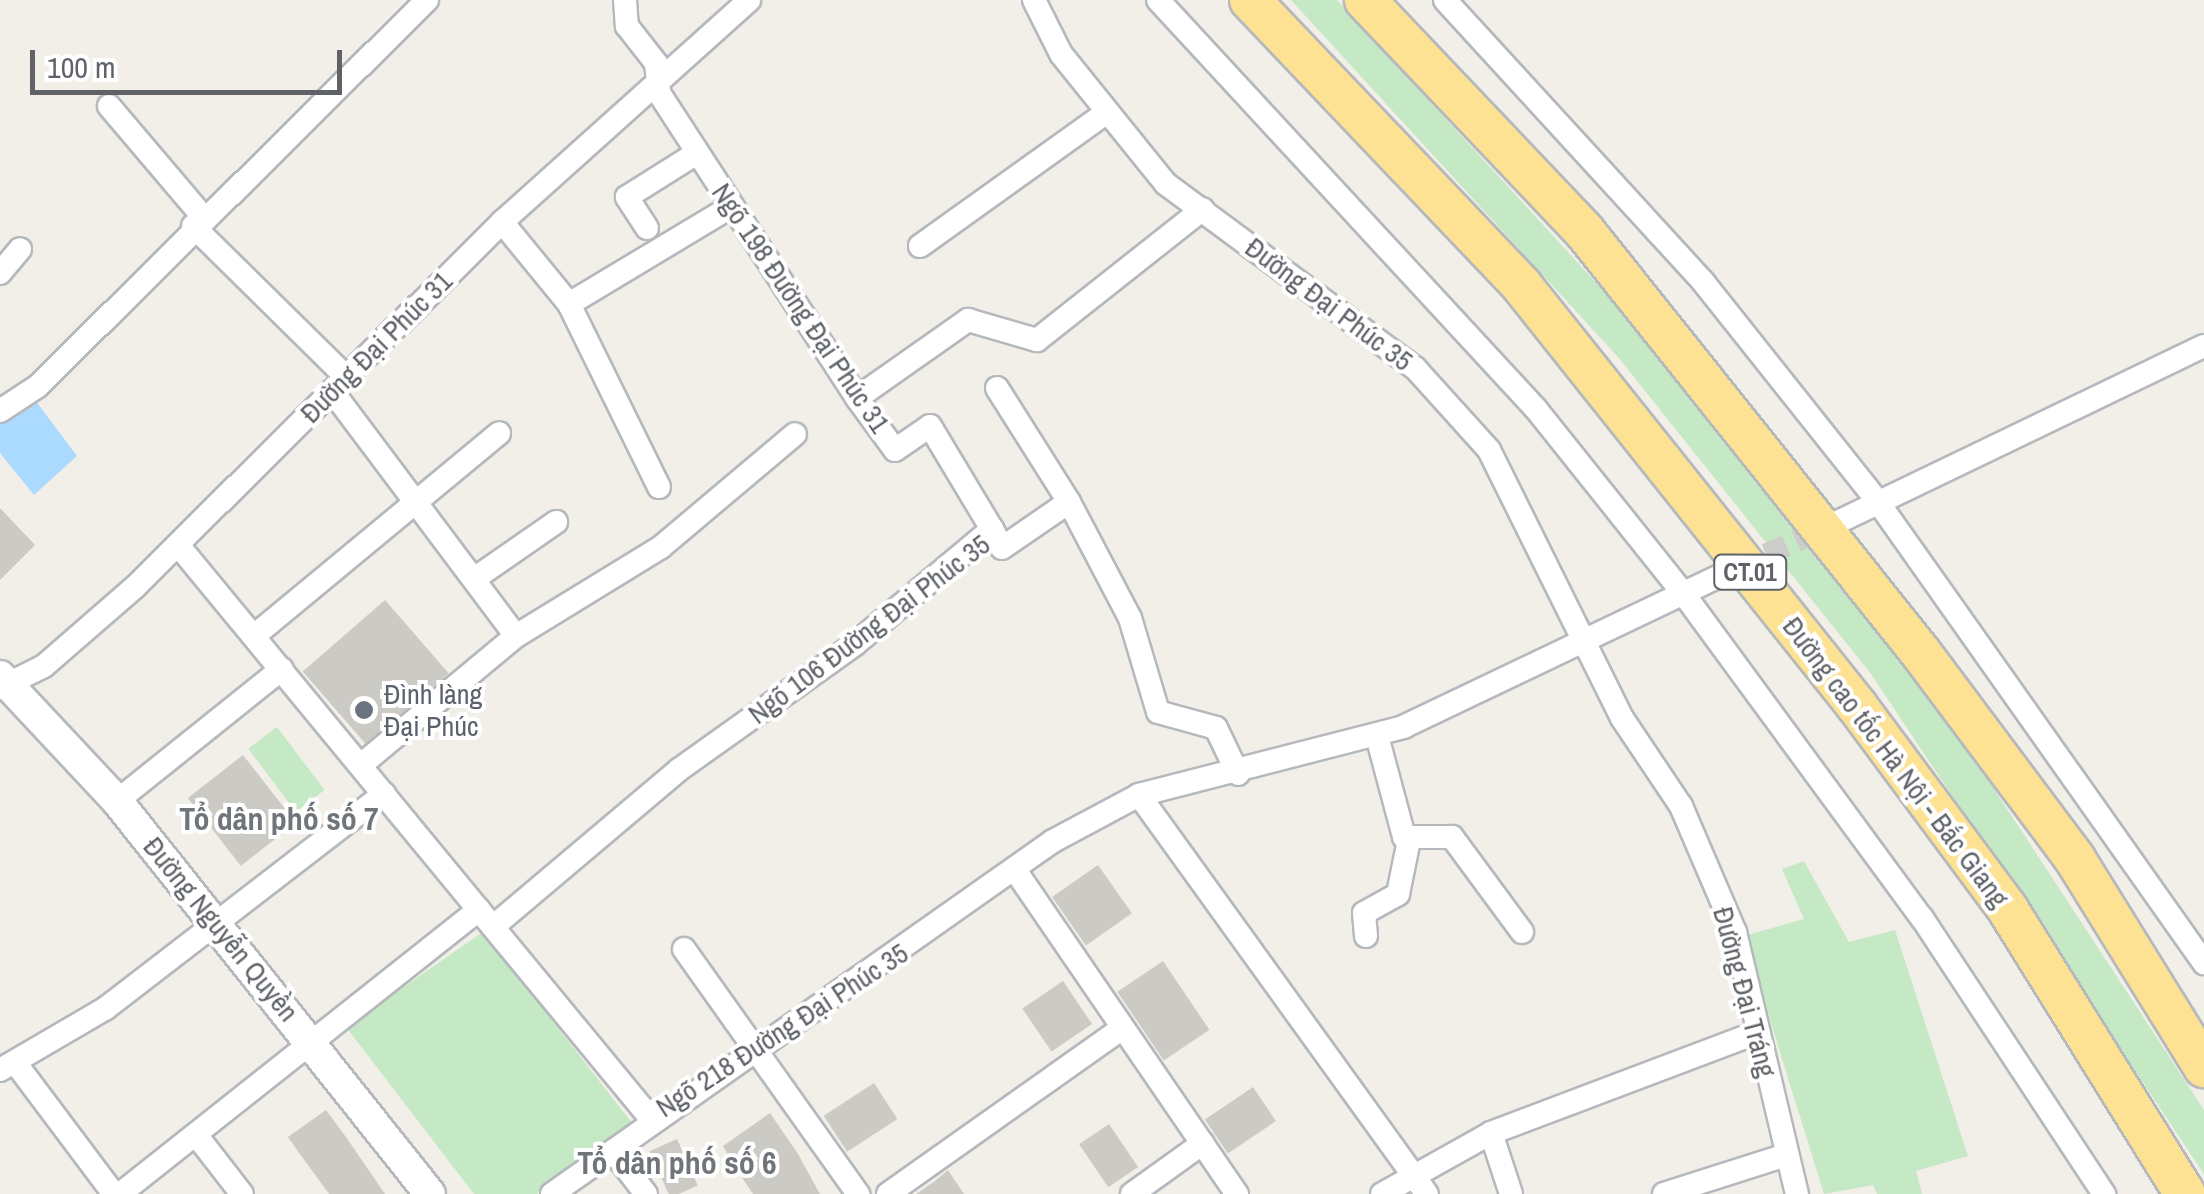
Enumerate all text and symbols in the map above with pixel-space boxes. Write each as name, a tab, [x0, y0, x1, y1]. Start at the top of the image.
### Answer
scale bar	[35, 30, 348, 92]
text: 100 m	[47, 47, 115, 87]
street label: Ngõ 198 Đường Đại Phúc 31	[705, 177, 897, 439]
street label: Đường Đại Phúc 35	[1239, 230, 1419, 378]
street label: Đường Đại Phúc 31	[293, 264, 459, 430]
street label: Ngõ 106 Đường Đại Phúc 35	[742, 527, 996, 731]
road number: CT.01	[1712, 552, 1788, 592]
street label: Đường cao tốc Hà Nội - Bắc Giang	[1776, 610, 2016, 914]
place label: Đình làng Đại Phúc	[384, 677, 482, 743]
marker: Đình làng Đại Phúc	[353, 699, 375, 721]
district label: Tổ dân phố số 7	[179, 800, 379, 838]
street label: Đường Nguyễn Quyền	[136, 830, 306, 1028]
street label: Đường Đại Tráng	[1706, 903, 1784, 1081]
street label: Ngõ 218 Đường Đại Phúc 35	[650, 936, 914, 1124]
district label: Tổ dân phố số 6	[577, 1144, 777, 1182]

